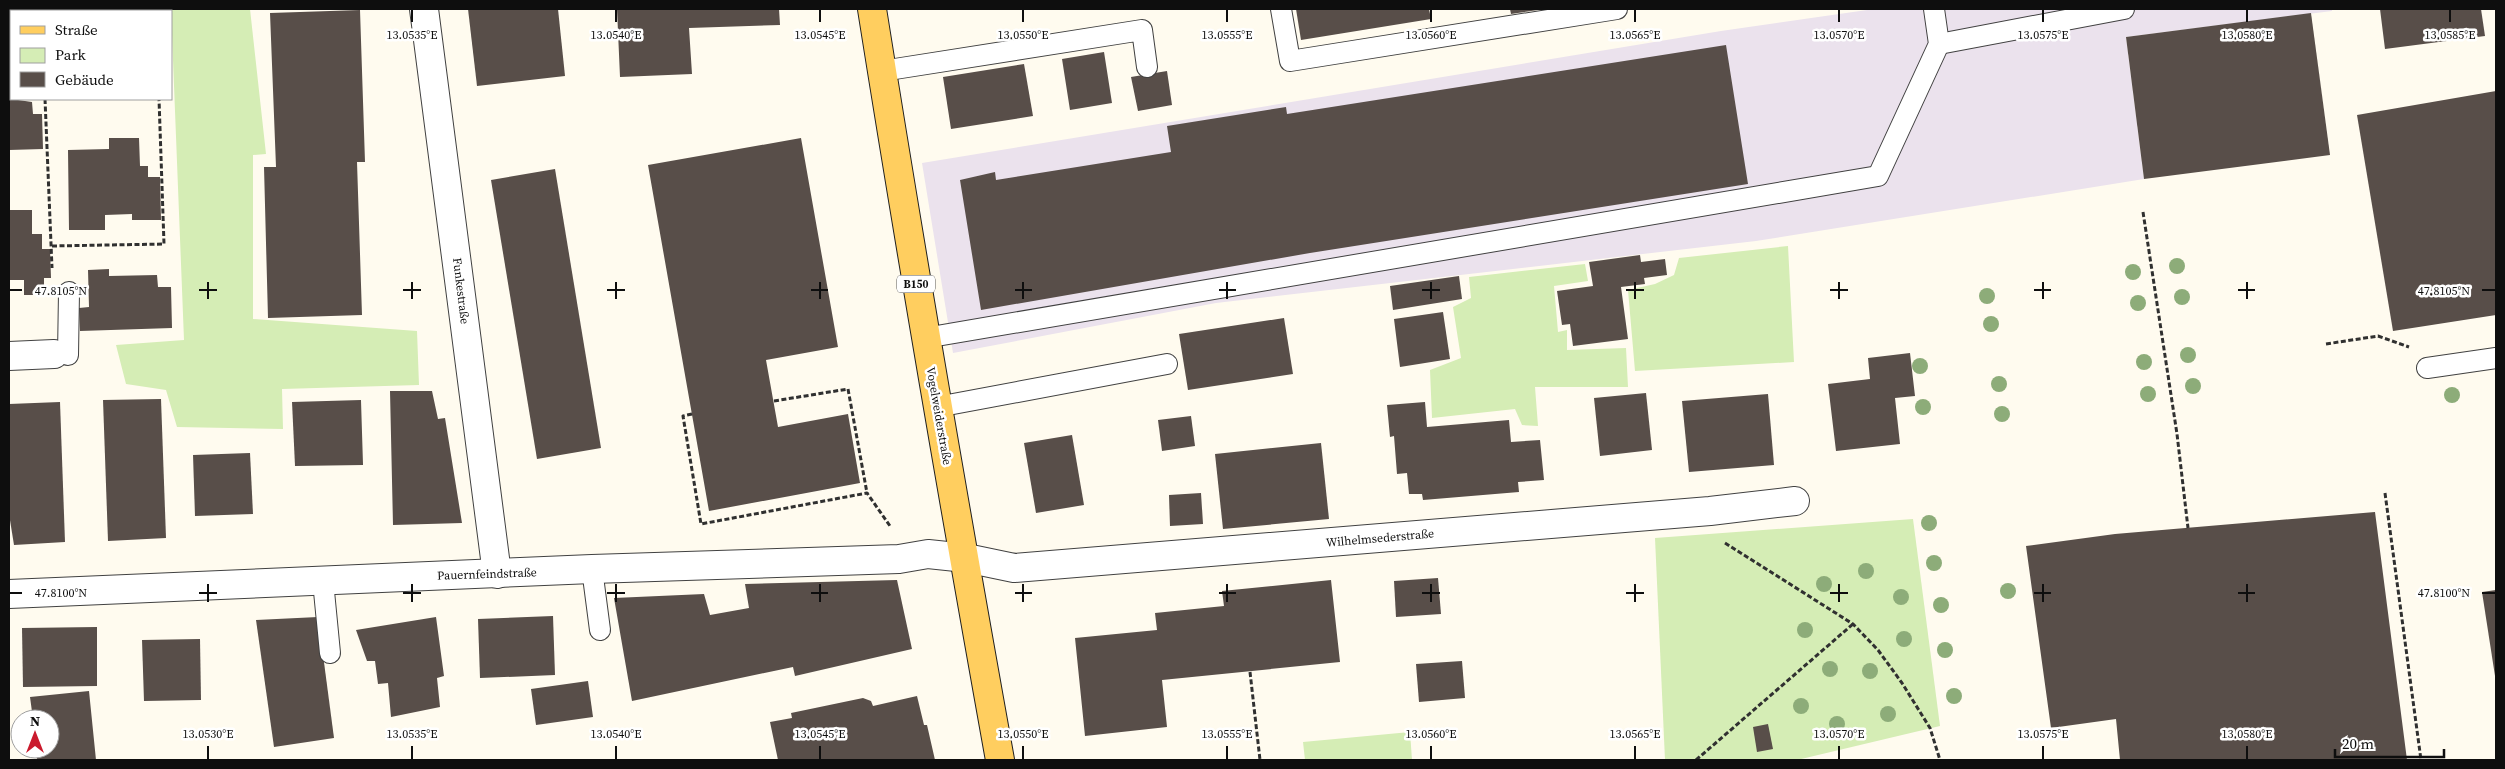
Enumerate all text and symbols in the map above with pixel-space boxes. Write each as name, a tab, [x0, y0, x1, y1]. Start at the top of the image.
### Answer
legend	[10, 10, 172, 100]
text: Straße	[55, 19, 98, 40]
text: 13.0535°E	[387, 27, 437, 43]
text: 13.0540°E	[591, 27, 641, 43]
text: 13.0545°E	[795, 27, 845, 43]
text: 13.0550°E	[998, 27, 1048, 43]
text: 13.0555°E	[1202, 27, 1252, 43]
text: 13.0560°E	[1406, 27, 1456, 43]
text: 13.0565°E	[1610, 27, 1660, 43]
text: 13.0570°E	[1814, 27, 1864, 43]
text: 13.0575°E	[2018, 27, 2068, 43]
text: 13.0580°E	[2222, 27, 2272, 43]
text: 13.0585°E	[2425, 27, 2475, 43]
text: Park	[55, 44, 87, 65]
text: Gebäude	[55, 69, 114, 90]
street label: Funkestraße	[449, 257, 473, 325]
road number: B150	[897, 276, 935, 292]
text: 47.8105°N	[35, 283, 87, 299]
text: 47.8105°N	[2418, 283, 2470, 299]
street label: Vogelweiderstraße	[923, 366, 955, 466]
street label: Wilhelmsederstraße	[1325, 525, 1435, 551]
street label: Pauernfeindstraße	[437, 564, 537, 584]
text: 47.8100°N	[35, 585, 87, 601]
text: 47.8100°N	[2418, 585, 2470, 601]
north arrow	[10, 709, 60, 759]
text: N	[30, 711, 40, 731]
text: 13.0530°E	[183, 726, 233, 742]
text: 13.0535°E	[387, 726, 437, 742]
text: 13.0540°E	[591, 726, 641, 742]
text: 13.0545°E	[795, 726, 845, 742]
text: 13.0550°E	[998, 726, 1048, 742]
text: 13.0555°E	[1202, 726, 1252, 742]
text: 13.0560°E	[1406, 726, 1456, 742]
text: 13.0565°E	[1610, 726, 1660, 742]
text: 13.0570°E	[1814, 726, 1864, 742]
text: 13.0575°E	[2018, 726, 2068, 742]
text: 13.0580°E	[2222, 726, 2272, 742]
scale bar	[2335, 726, 2444, 758]
text: 20 m	[2342, 733, 2374, 754]

